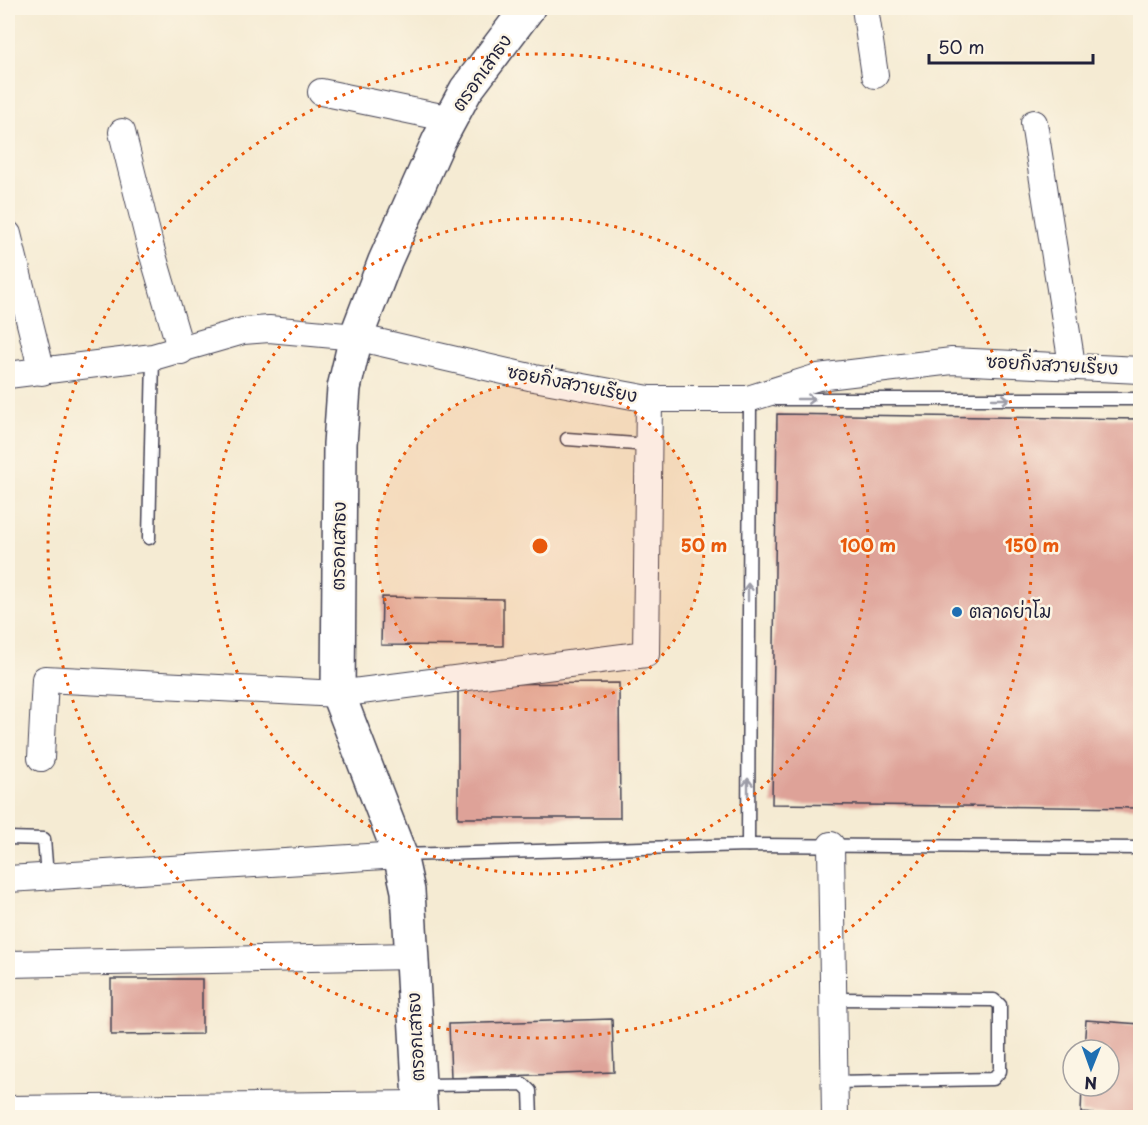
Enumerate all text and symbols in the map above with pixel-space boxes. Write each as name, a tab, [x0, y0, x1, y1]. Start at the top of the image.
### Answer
scale bar	[929, 27, 1092, 65]
street label: ตรอกเสาธง	[444, 28, 517, 116]
text: 50 m	[938, 33, 985, 60]
street label: ซอยกิ่งสวายเรียง	[985, 344, 1119, 380]
street label: ซอยกิ่งสวายเรียง	[505, 354, 640, 408]
one-way arrow	[796, 393, 816, 405]
one-way arrow	[991, 393, 1011, 405]
street label: ตรอกเสาธง	[323, 501, 352, 591]
text: 50 m	[681, 531, 727, 558]
text: 100 m	[840, 531, 896, 558]
text: 150 m	[1005, 531, 1059, 558]
centre of rings	[530, 536, 550, 556]
one-way arrow	[742, 582, 754, 602]
place label: ตลาดย่าโม	[969, 597, 1052, 624]
marker: ตลาดย่าโม	[950, 605, 964, 619]
one-way arrow	[742, 777, 754, 797]
street label: ตรอกเสาธง	[399, 992, 430, 1082]
north arrow	[1061, 1038, 1121, 1098]
text: N	[1084, 1072, 1097, 1096]

